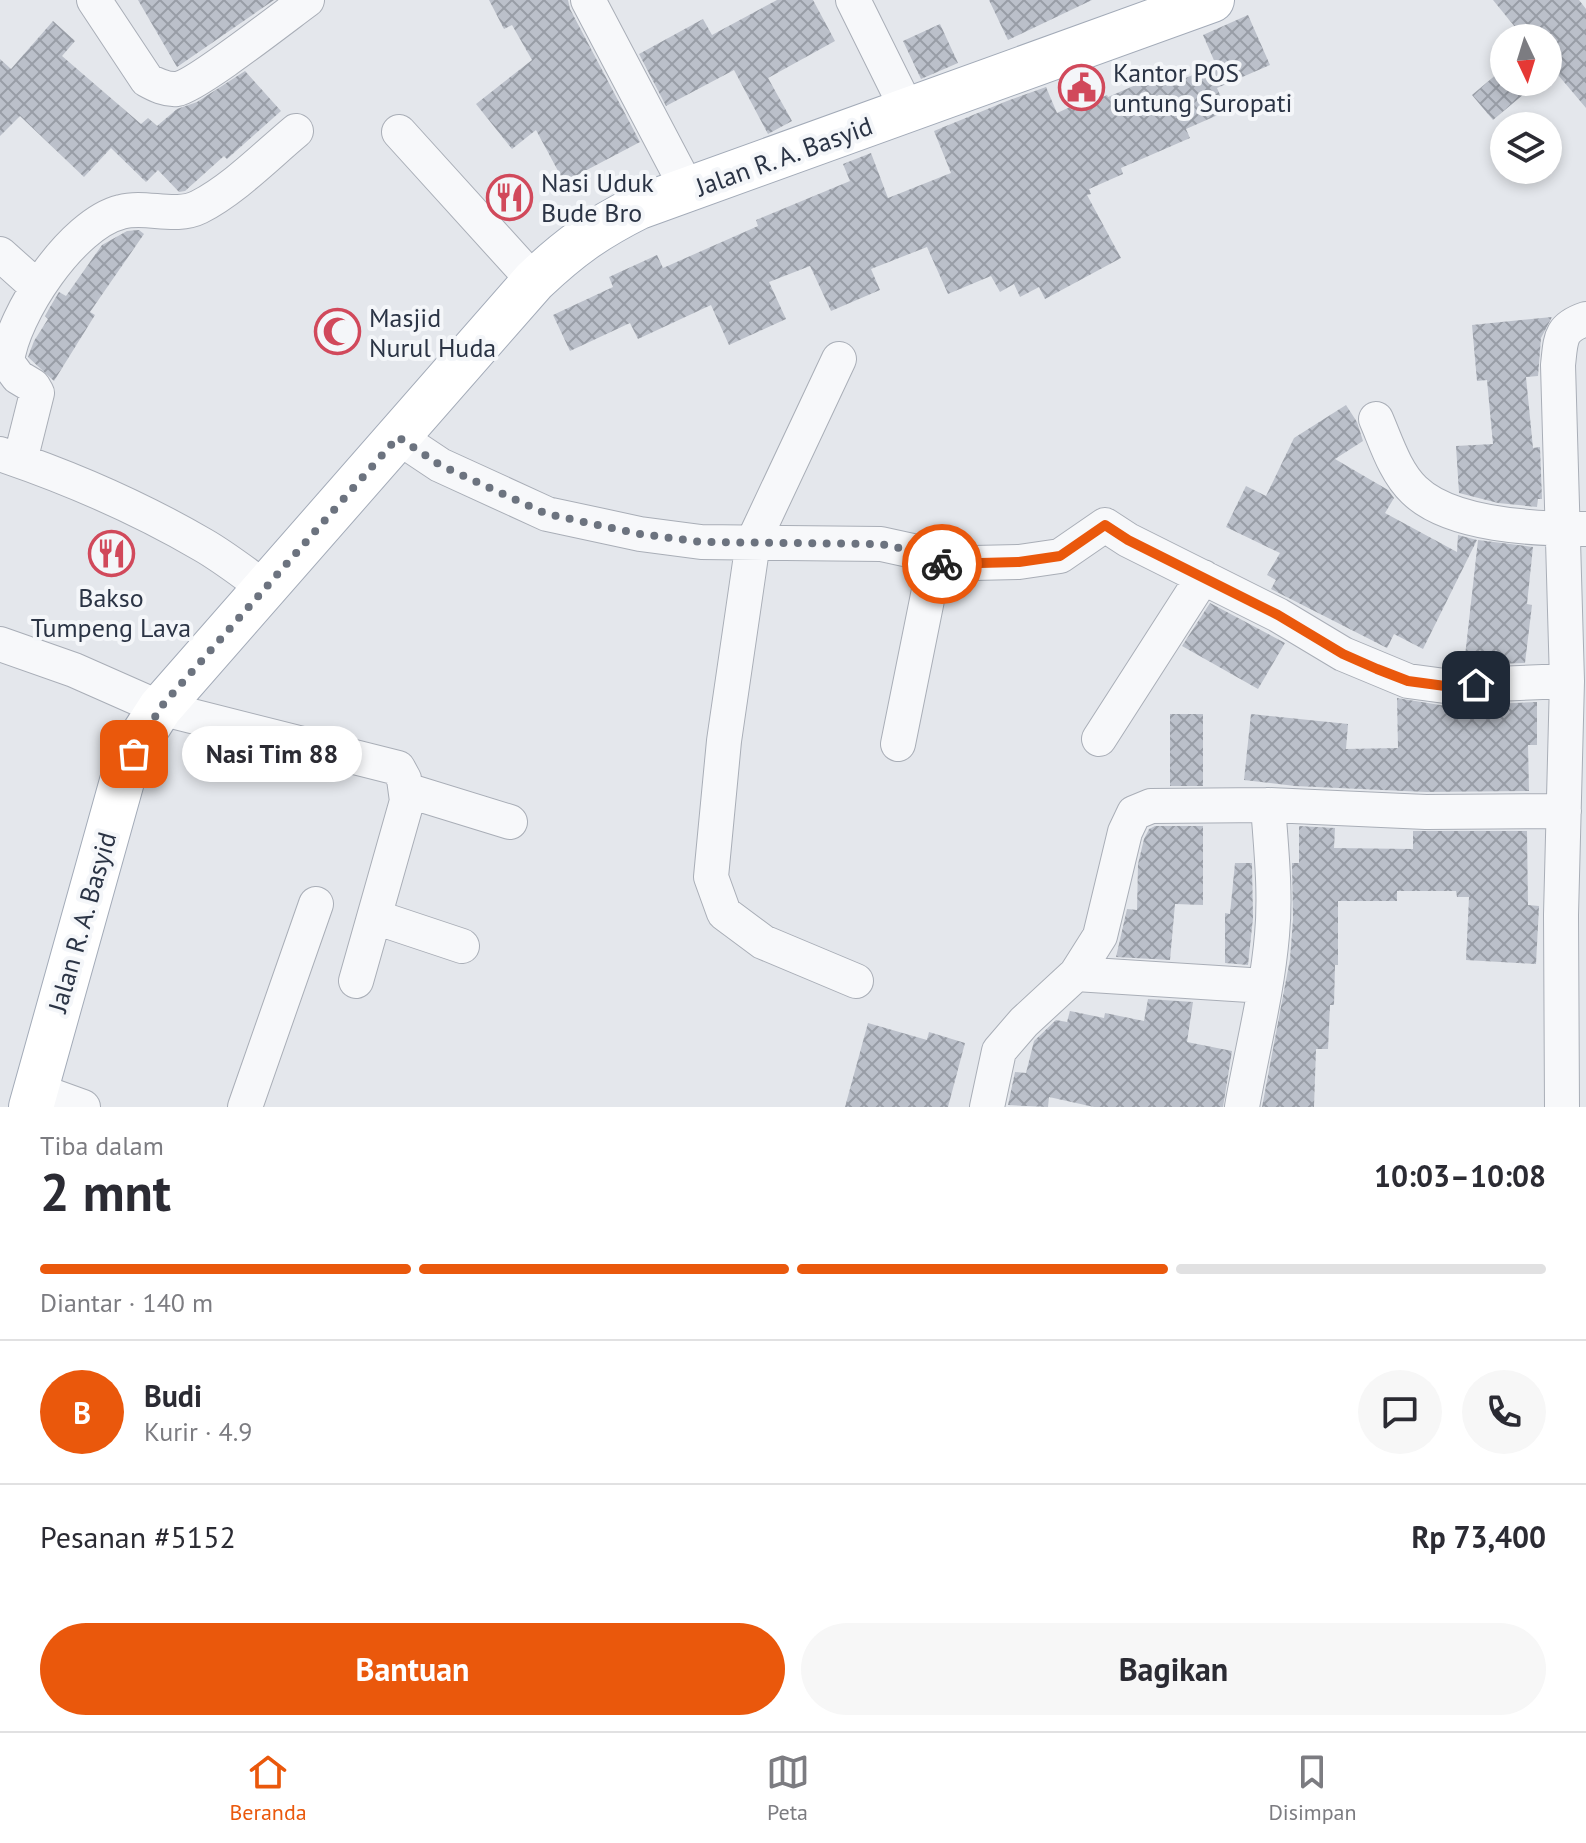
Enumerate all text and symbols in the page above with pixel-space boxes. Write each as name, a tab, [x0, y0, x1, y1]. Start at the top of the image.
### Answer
north arrow	[1490, 24, 1562, 96]
map controls	[1490, 24, 1562, 184]
place label: Kantor POS untung Suropati	[1113, 56, 1293, 119]
public building icon: Kantor POS untung Suropati	[1058, 63, 1106, 111]
street label: Jalan R. A. Basyid	[690, 109, 877, 204]
button: layers	[1490, 112, 1562, 184]
place label: Nasi Uduk Bude Bro	[541, 166, 654, 229]
restaurant icon: Nasi Uduk Bude Bro	[486, 173, 534, 221]
place label: Masjid Nurul Huda	[369, 301, 496, 364]
mosque icon: Masjid Nurul Huda	[314, 308, 362, 356]
courier	[902, 524, 982, 604]
restaurant icon: Bakso Tumpeng Lava	[87, 530, 135, 578]
icon: bike	[920, 542, 964, 586]
place label: Bakso Tumpeng Lava	[31, 581, 191, 644]
pin	[1442, 651, 1510, 719]
icon: home	[1454, 663, 1498, 707]
pin	[100, 720, 168, 788]
callout: Nasi Tim 88	[182, 726, 362, 782]
icon: bag	[112, 732, 156, 776]
text: Nasi Tim 88	[206, 737, 338, 770]
street label: Jalan R. A. Basyid	[40, 828, 123, 1017]
text: Tiba dalam	[40, 1129, 164, 1162]
text: 10:03–10:08	[1374, 1156, 1546, 1195]
text: 2 mnt	[40, 1158, 171, 1225]
text: Diantar · 140 m	[40, 1286, 213, 1319]
button: chat	[1358, 1370, 1442, 1454]
button: phone	[1462, 1370, 1546, 1454]
text: Budi	[144, 1376, 202, 1415]
text: B	[73, 1393, 91, 1432]
text: Kurir · 4.9	[144, 1415, 253, 1448]
text: Pesanan #5152	[40, 1517, 236, 1556]
text: Rp 73,400	[1412, 1517, 1546, 1556]
button: Bantuan	[40, 1623, 785, 1715]
button: Bagikan	[801, 1623, 1546, 1715]
tab: Beranda	[229, 1750, 307, 1826]
tab: Peta	[766, 1750, 810, 1826]
tab: Disimpan	[1268, 1750, 1357, 1826]

